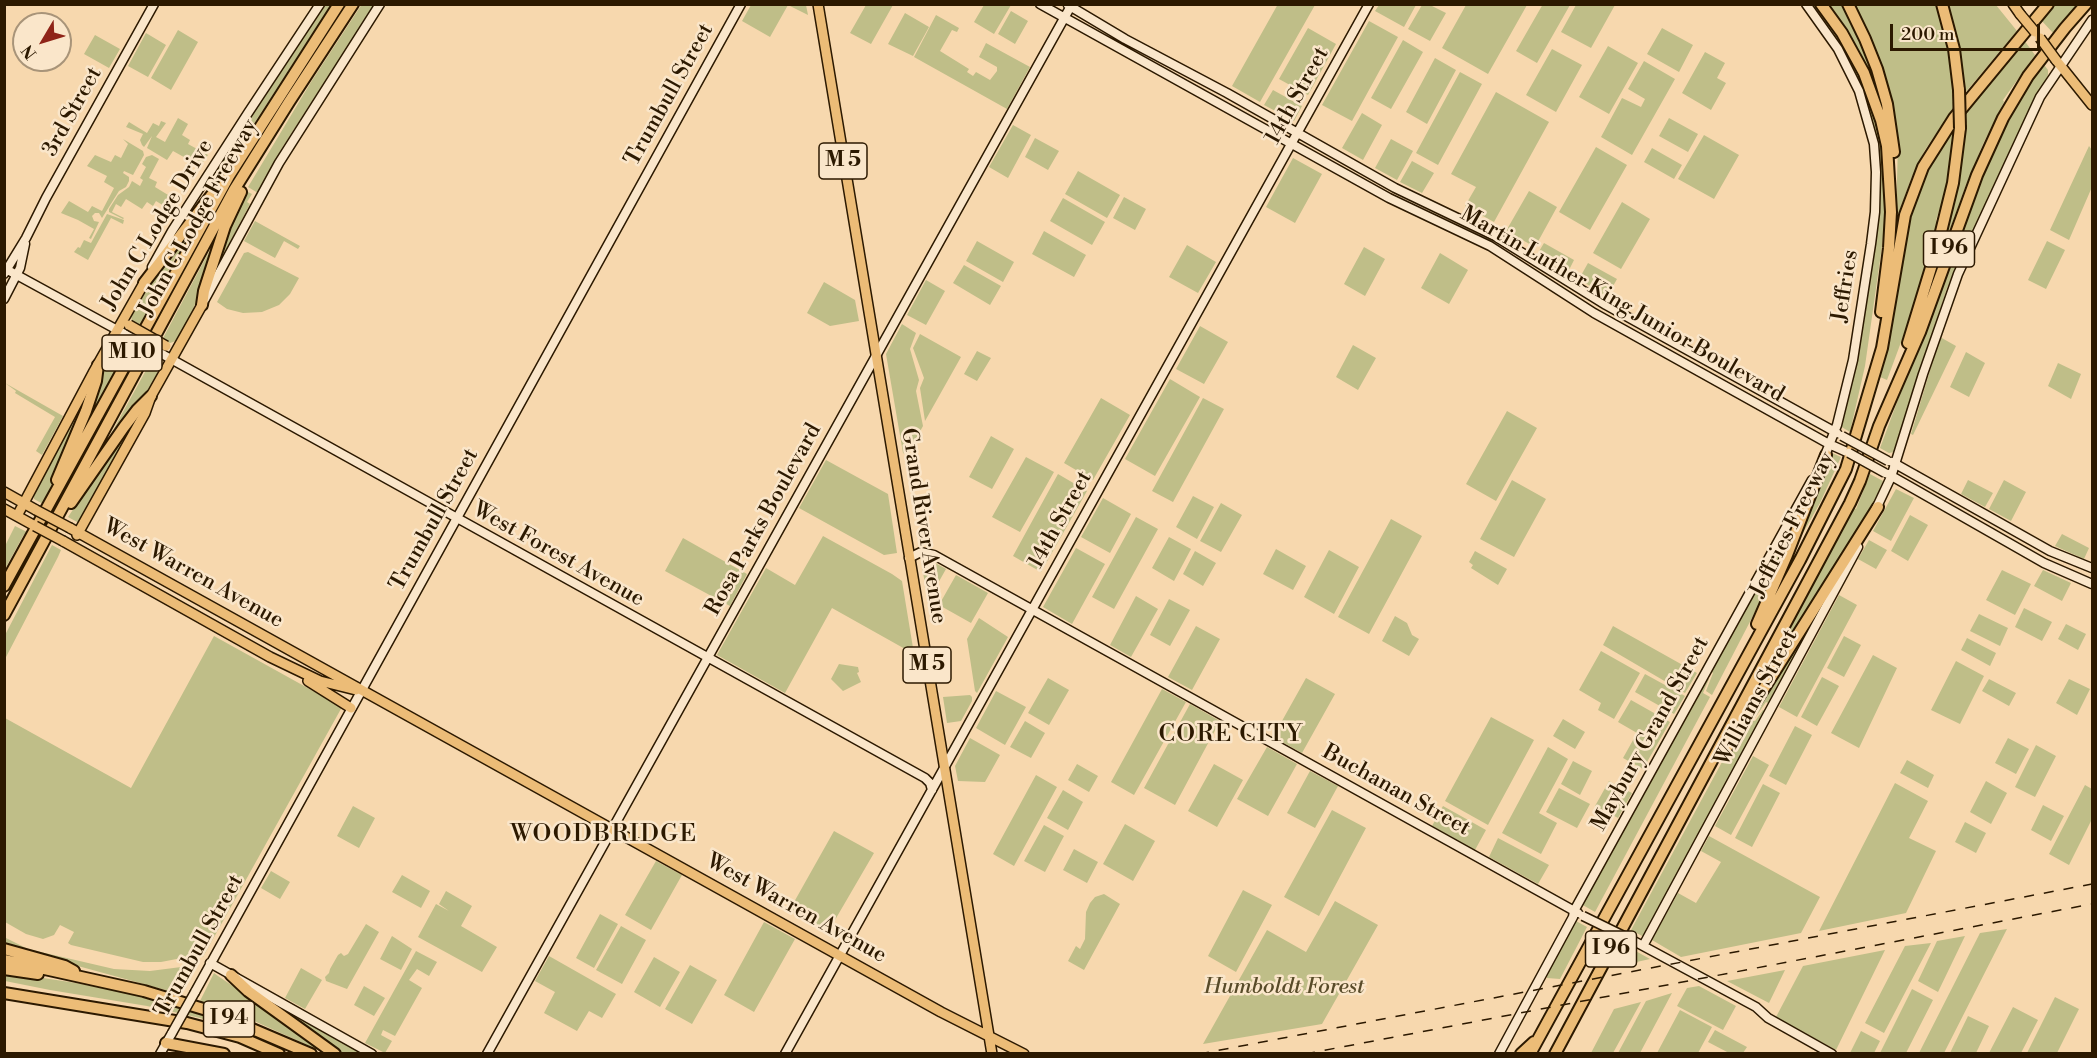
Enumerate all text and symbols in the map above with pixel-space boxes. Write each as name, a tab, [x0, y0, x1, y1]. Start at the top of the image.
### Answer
north arrow	[12, 12, 72, 72]
scale bar	[1893, 12, 2043, 50]
street label: Trumbull Street	[620, 19, 720, 171]
text: 200 m	[1901, 23, 1955, 46]
text: N	[18, 41, 41, 63]
street label: 14th Street	[1260, 43, 1336, 149]
street label: 3rd Street	[38, 63, 108, 161]
street label: John C Lodge Freeway	[134, 115, 264, 321]
street label: John C Lodge Drive	[97, 135, 219, 315]
road number: M 5	[819, 143, 867, 179]
street label: Martin Luther King Junior Boulevard	[1455, 201, 1789, 409]
road number: I 96	[1924, 231, 1974, 267]
street label: Jeffries	[1827, 248, 1865, 324]
road number: M 10	[102, 335, 162, 371]
street label: Rosa Parks Boulevard	[700, 419, 828, 621]
street label: Grand River Avenue	[895, 426, 951, 626]
street label: Trumbull Street	[385, 444, 485, 596]
street label: Jeffries Freeway	[1745, 448, 1841, 602]
street label: 14th Street	[1023, 467, 1099, 573]
street label: West Forest Avenue	[468, 497, 648, 613]
street label: West Warren Avenue	[98, 513, 288, 635]
street label: Williams Street	[1710, 625, 1804, 771]
street label: Maybury Grand Street	[1587, 632, 1715, 836]
road number: M 5	[903, 647, 951, 683]
district label: CORE CITY	[1158, 721, 1304, 749]
street label: Buchanan Street	[1318, 740, 1474, 842]
district label: WOODBRIDGE	[510, 821, 698, 849]
street label: West Warren Avenue	[701, 848, 891, 970]
street label: Trumbull Street	[150, 870, 250, 1022]
road number: I 96	[1586, 931, 1636, 967]
park label: Humboldt Forest	[1204, 975, 1364, 1001]
road number: I 94	[204, 1001, 254, 1037]

